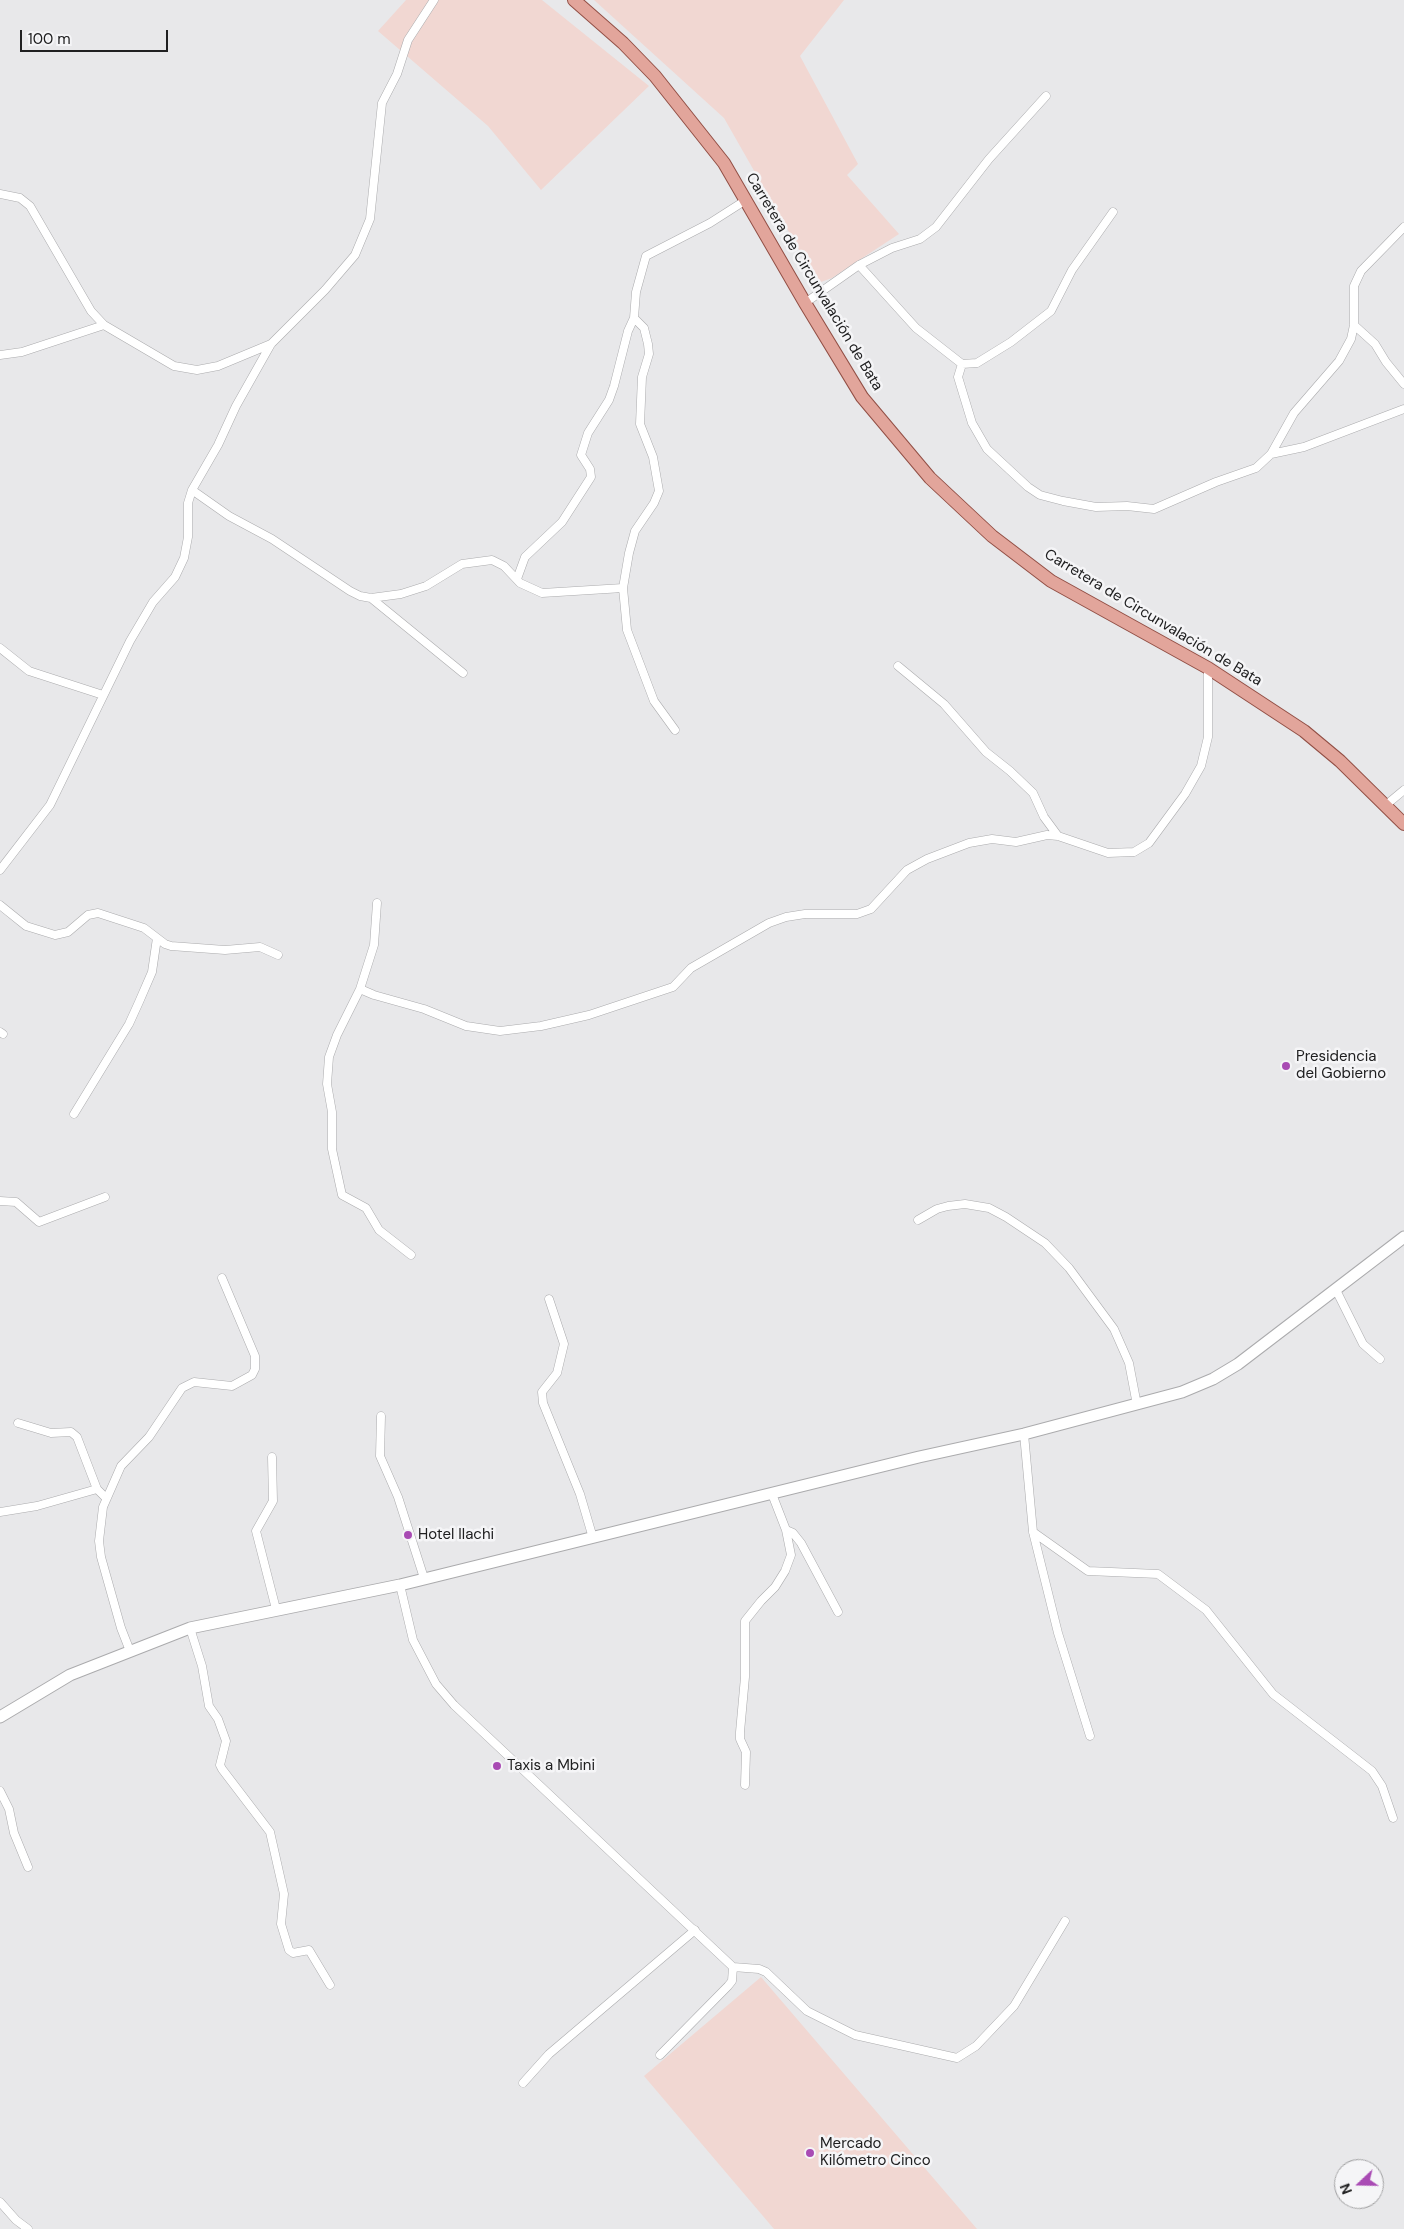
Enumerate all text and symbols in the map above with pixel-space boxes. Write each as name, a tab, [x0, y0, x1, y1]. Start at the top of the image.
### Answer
scale bar	[22, 20, 170, 52]
text: 100 m	[28, 29, 71, 49]
street label: Carretera de Circunvalación de Bata	[742, 170, 886, 394]
street label: Carretera de Circunvalación de Bata	[1041, 546, 1265, 690]
place label: Presidencia del Gobierno	[1296, 1048, 1386, 1083]
marker: Presidencia del Gobierno	[1280, 1060, 1292, 1072]
place label: Hotel Ilachi	[418, 1526, 494, 1544]
marker: Hotel Ilachi	[402, 1529, 414, 1541]
place label: Taxis a Mbini	[507, 1757, 595, 1775]
marker: Taxis a Mbini	[491, 1760, 503, 1772]
place label: Mercado Kilómetro Cinco	[820, 2135, 931, 2170]
marker: Mercado Kilómetro Cinco	[804, 2147, 816, 2159]
north arrow	[1334, 2159, 1384, 2209]
text: N	[1336, 2181, 1356, 2197]

